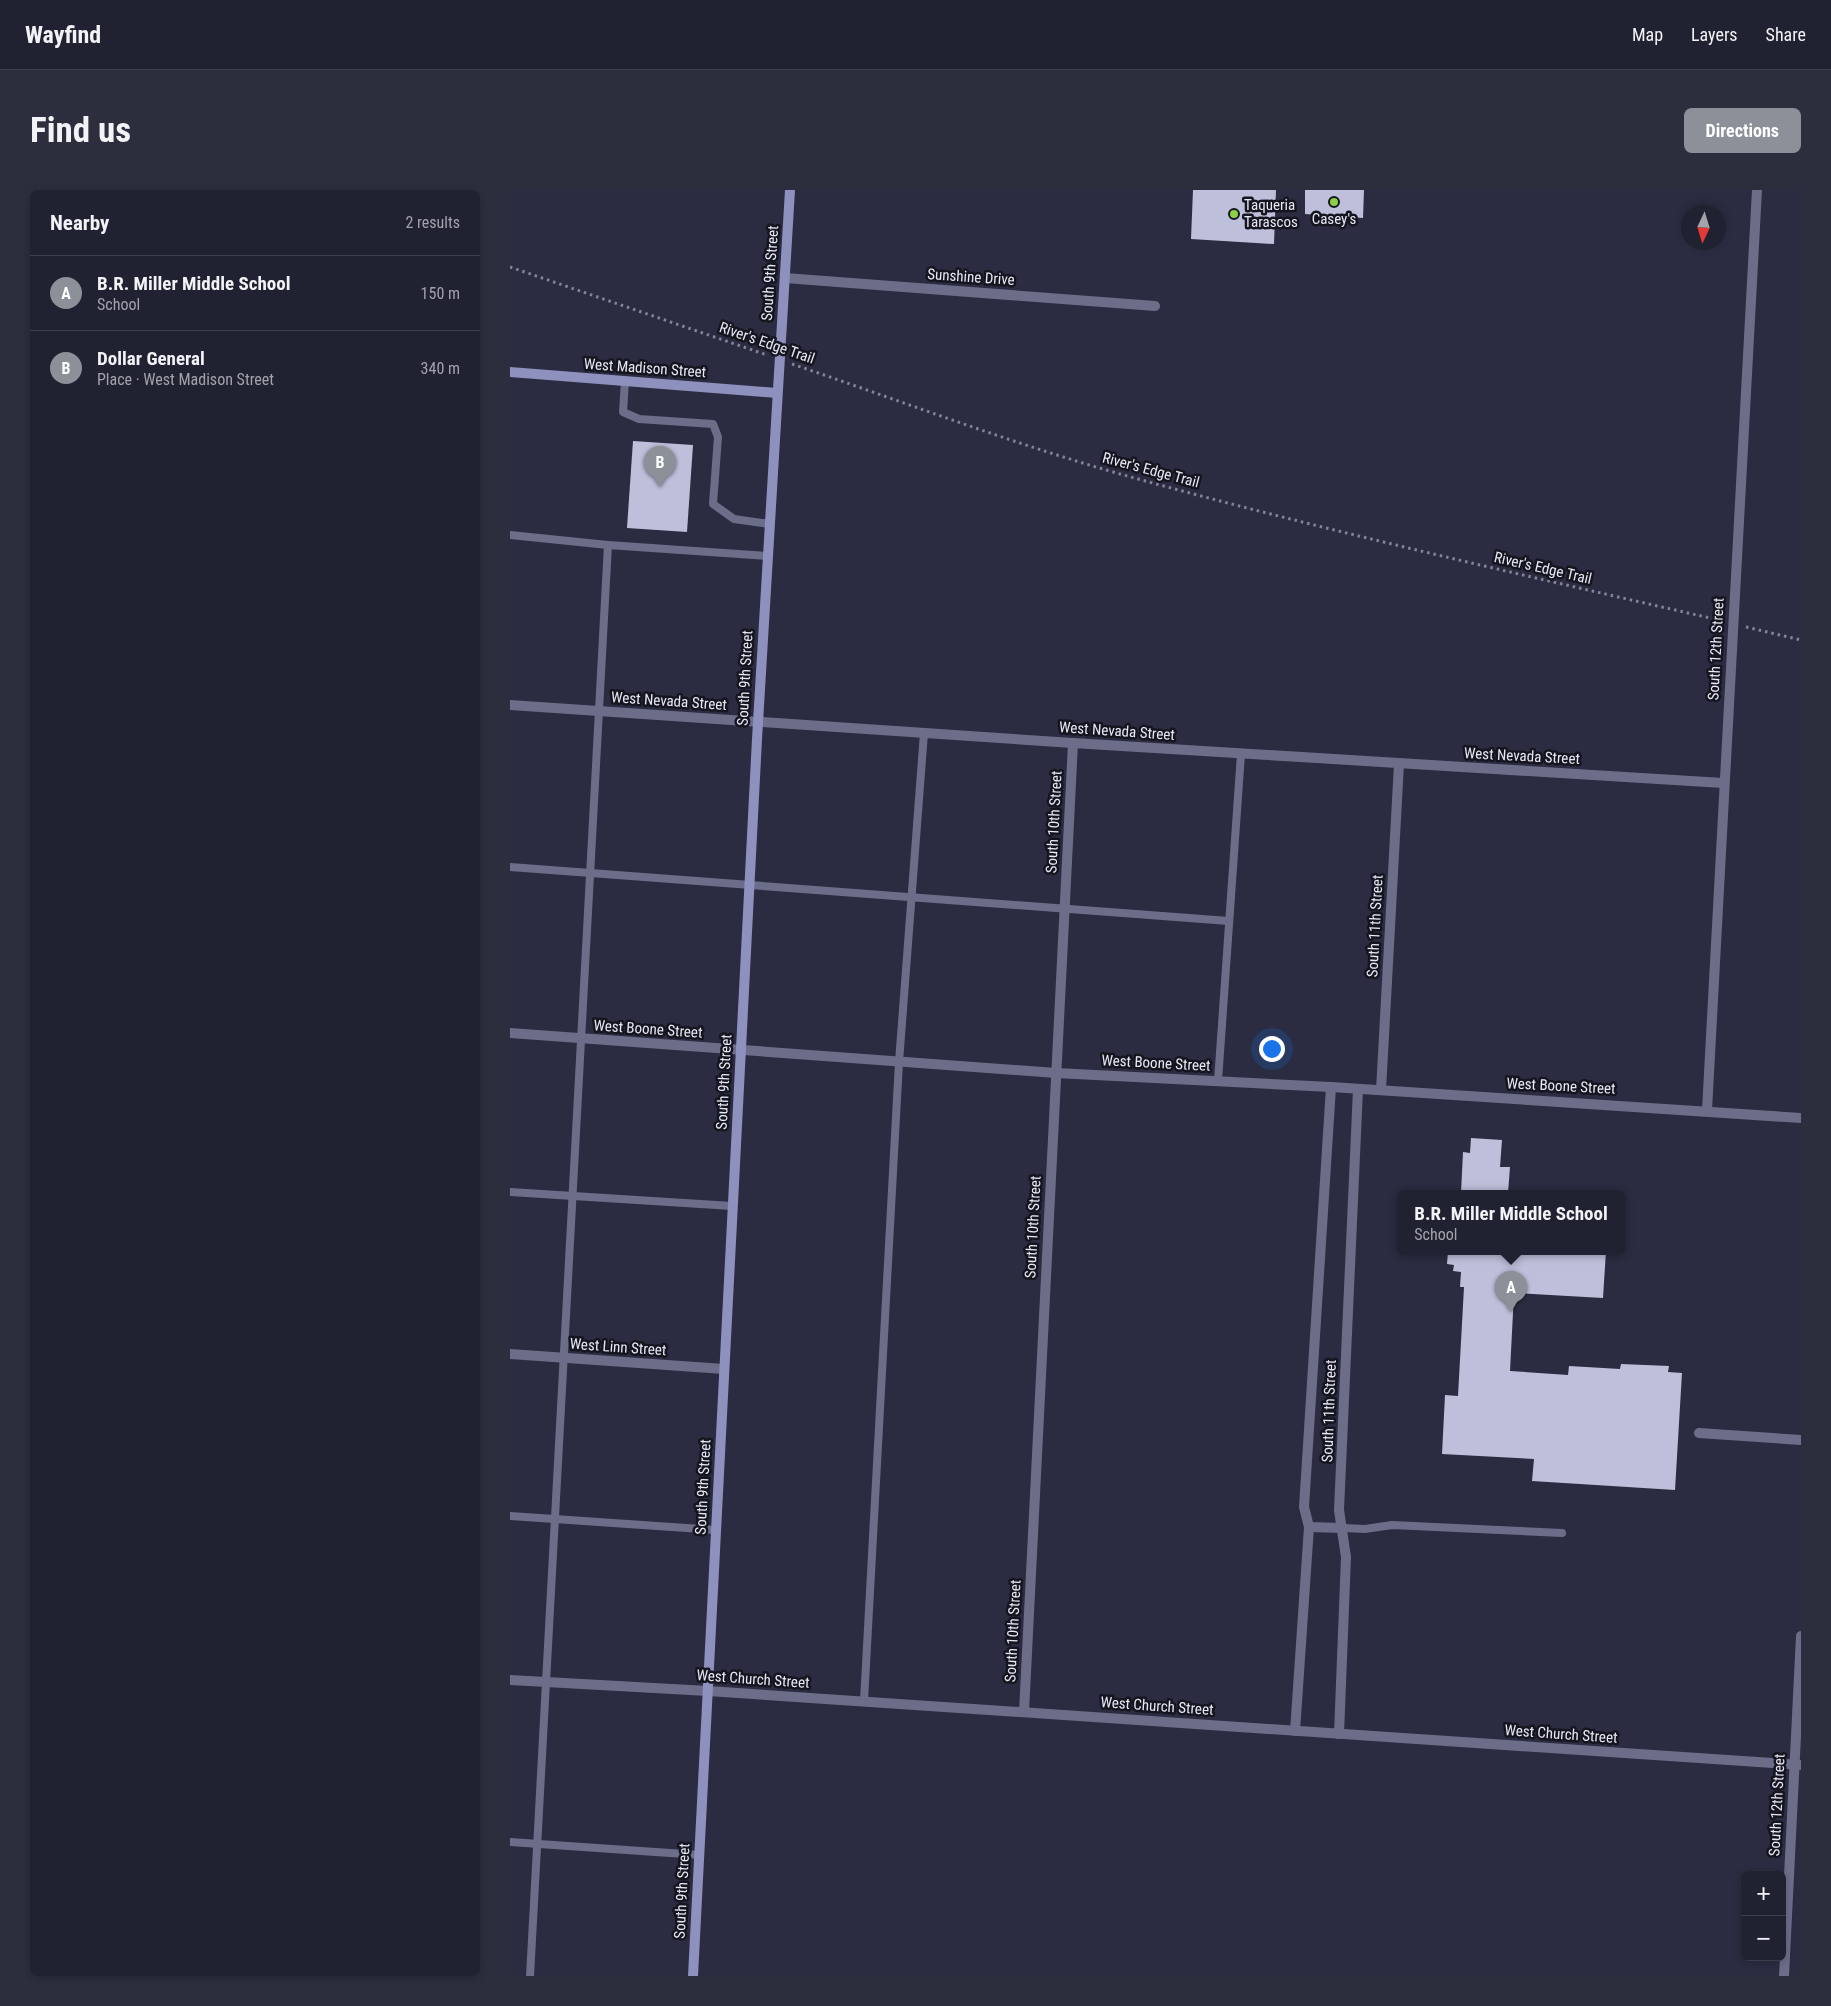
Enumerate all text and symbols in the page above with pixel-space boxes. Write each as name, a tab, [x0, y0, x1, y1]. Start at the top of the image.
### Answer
text: Wayfind	[25, 21, 101, 49]
text: Map	[1632, 24, 1663, 45]
text: Layers	[1691, 24, 1738, 45]
text: Share	[1766, 24, 1806, 45]
button: Directions	[1684, 108, 1801, 153]
text: Find us	[30, 110, 131, 151]
place label: Taqueria Tarascos	[1244, 196, 1298, 231]
marker: Casey's	[1328, 196, 1340, 208]
north arrow	[1681, 205, 1726, 250]
marker: Taqueria Tarascos	[1228, 208, 1240, 220]
place label: Casey's	[1312, 210, 1357, 228]
text: Nearby	[50, 211, 109, 235]
text: 2 results	[405, 213, 460, 232]
street label: South 9th Street	[758, 225, 782, 321]
street label: Sunshine Drive	[927, 265, 1015, 289]
text: B.R. Miller Middle School	[97, 272, 290, 295]
text: A	[61, 284, 71, 303]
text: 150 m	[421, 284, 460, 303]
text: School	[97, 295, 140, 314]
street label: River's Edge Trail	[717, 318, 817, 368]
text: Dollar General	[97, 347, 205, 370]
street label: West Madison Street	[583, 355, 707, 381]
text: B	[62, 359, 70, 378]
text: 340 m	[421, 359, 460, 378]
text: Place · West Madison Street	[97, 370, 274, 389]
pin: B	[644, 446, 676, 487]
street label: River's Edge Trail	[1101, 448, 1201, 492]
street label: River's Edge Trail	[1492, 548, 1594, 588]
street label: South 12th Street	[1704, 597, 1728, 701]
street label: South 9th Street	[734, 630, 756, 726]
street label: West Nevada Street	[611, 688, 727, 714]
street label: West Nevada Street	[1059, 718, 1175, 744]
street label: West Nevada Street	[1464, 744, 1580, 768]
street label: South 10th Street	[1042, 770, 1066, 874]
street label: South 11th Street	[1363, 874, 1387, 978]
street label: West Boone Street	[593, 1016, 703, 1042]
street label: South 9th Street	[713, 1034, 735, 1130]
your location	[1259, 1036, 1285, 1062]
street label: West Boone Street	[1101, 1051, 1211, 1075]
street label: West Boone Street	[1506, 1074, 1616, 1098]
street label: South 10th Street	[1021, 1175, 1045, 1279]
popup	[1397, 1190, 1625, 1255]
text: B.R. Miller Middle School	[1414, 1202, 1608, 1225]
text: School	[1414, 1225, 1457, 1244]
pin: A	[1495, 1271, 1527, 1312]
street label: West Linn Street	[569, 1335, 667, 1359]
street label: South 11th Street	[1318, 1359, 1340, 1463]
street label: South 9th Street	[692, 1439, 714, 1535]
street label: South 10th Street	[1001, 1579, 1025, 1683]
street label: West Church Street	[696, 1666, 810, 1692]
street label: West Church Street	[1100, 1693, 1214, 1719]
street label: West Church Street	[1504, 1721, 1618, 1747]
street label: South 12th Street	[1765, 1753, 1789, 1857]
street label: South 9th Street	[671, 1843, 693, 1939]
map controls	[1741, 1871, 1786, 1961]
button: +	[1741, 1871, 1786, 1916]
button: −	[1741, 1916, 1786, 1961]

